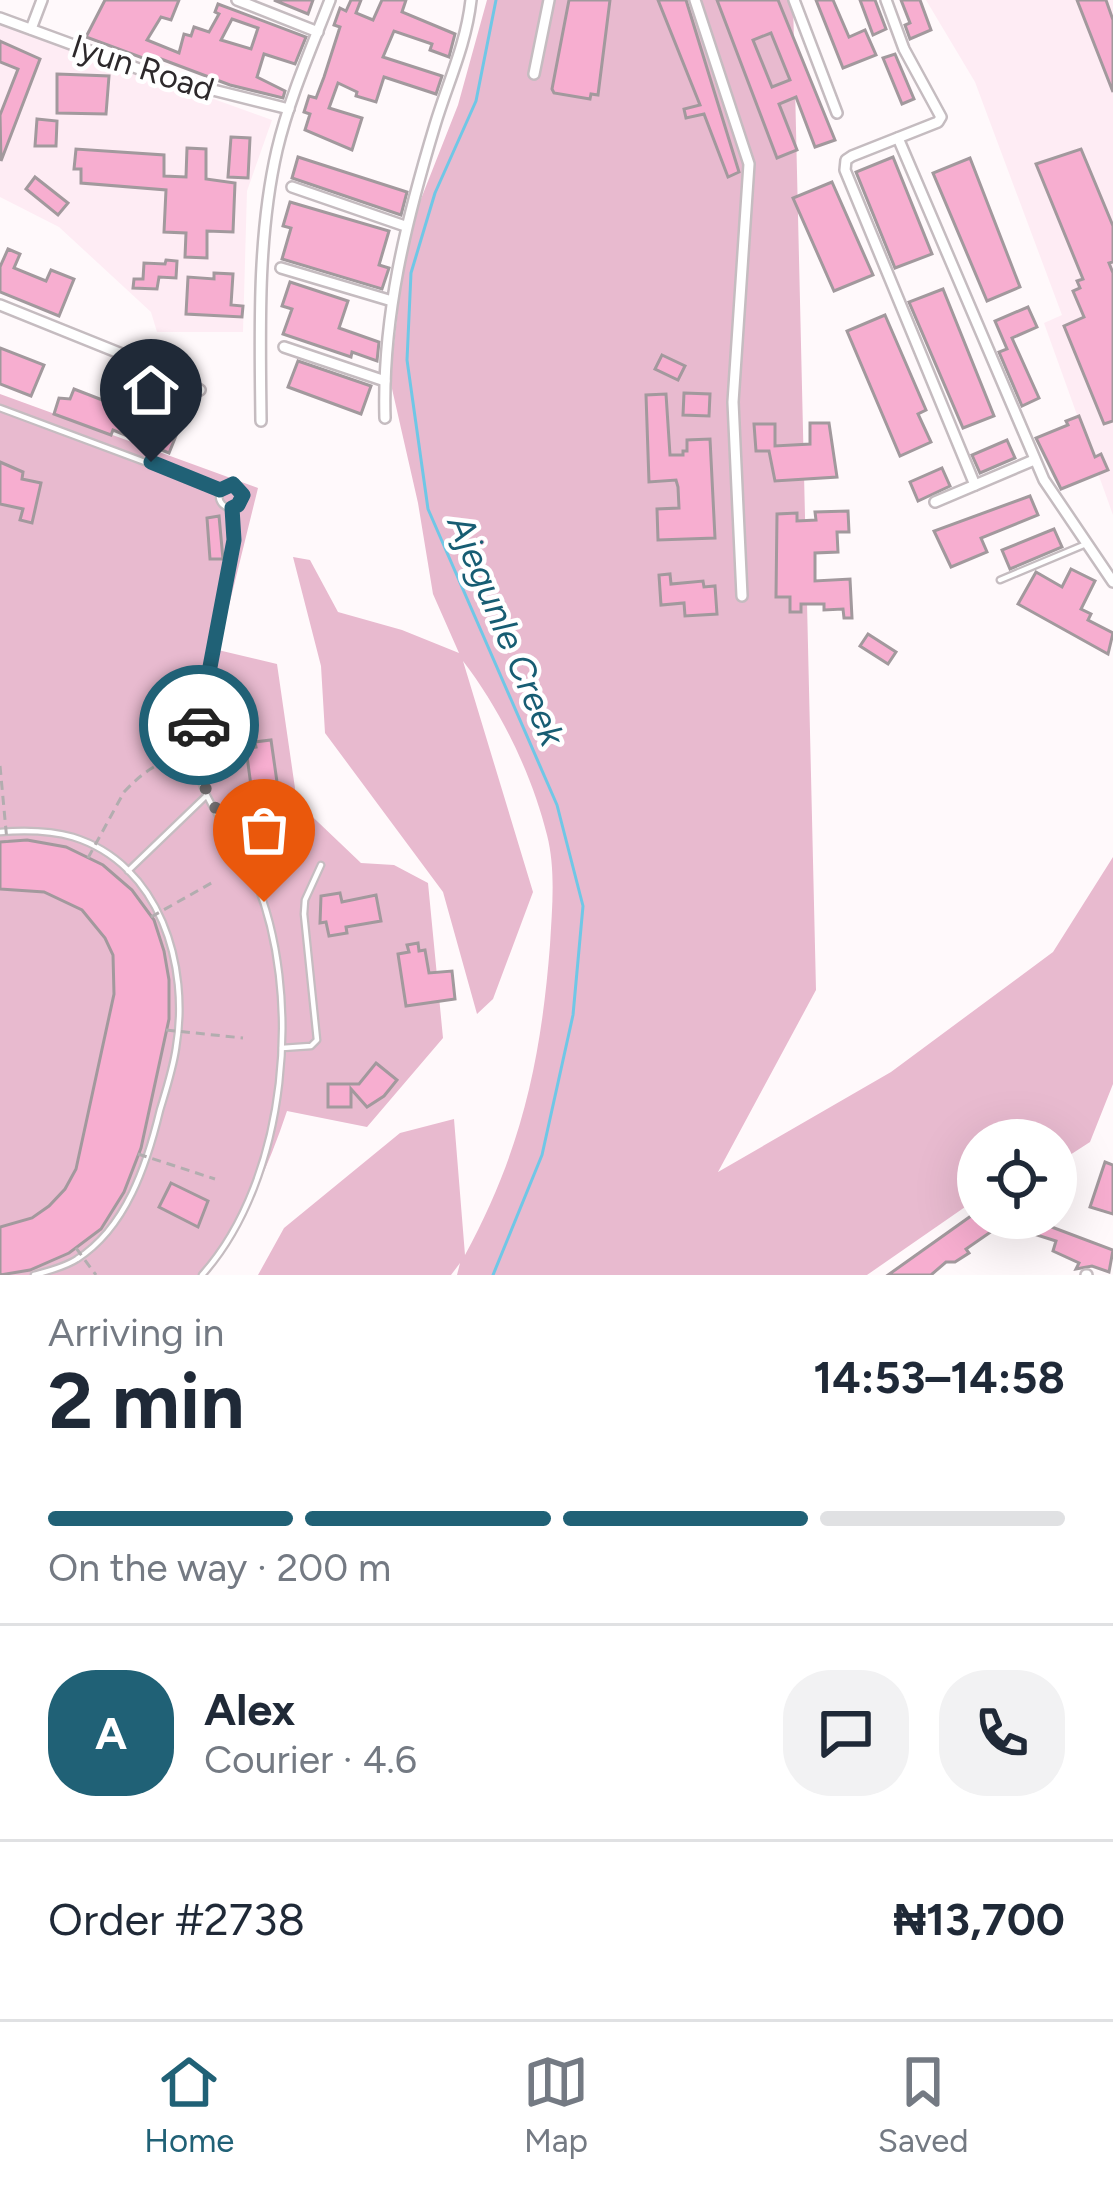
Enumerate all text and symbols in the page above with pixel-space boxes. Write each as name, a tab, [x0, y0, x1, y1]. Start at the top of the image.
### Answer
street label: Iyun Road	[67, 26, 219, 109]
pin	[100, 339, 202, 462]
icon: home	[118, 357, 184, 423]
water label: Ajegunle Creek	[438, 507, 575, 753]
courier	[139, 665, 259, 785]
icon: car	[166, 692, 232, 758]
pin	[213, 779, 315, 902]
icon: bag	[231, 797, 297, 863]
map controls	[957, 1119, 1077, 1239]
button: locate	[957, 1119, 1077, 1239]
text: Arriving in	[48, 1309, 224, 1356]
text: 14:53–14:58	[813, 1350, 1065, 1404]
text: 2 min	[48, 1354, 244, 1448]
text: On the way · 200 m	[48, 1544, 391, 1591]
button: chat	[783, 1670, 909, 1796]
button: phone	[939, 1670, 1065, 1796]
text: Alex	[204, 1682, 295, 1736]
text: A	[95, 1706, 127, 1760]
text: Courier · 4.6	[204, 1736, 417, 1783]
text: Order #2738	[48, 1892, 305, 1946]
text: ₦13,700	[894, 1892, 1065, 1946]
tab: Home	[144, 2049, 234, 2160]
tab: Map	[523, 2049, 589, 2160]
tab: Saved	[878, 2049, 969, 2160]

